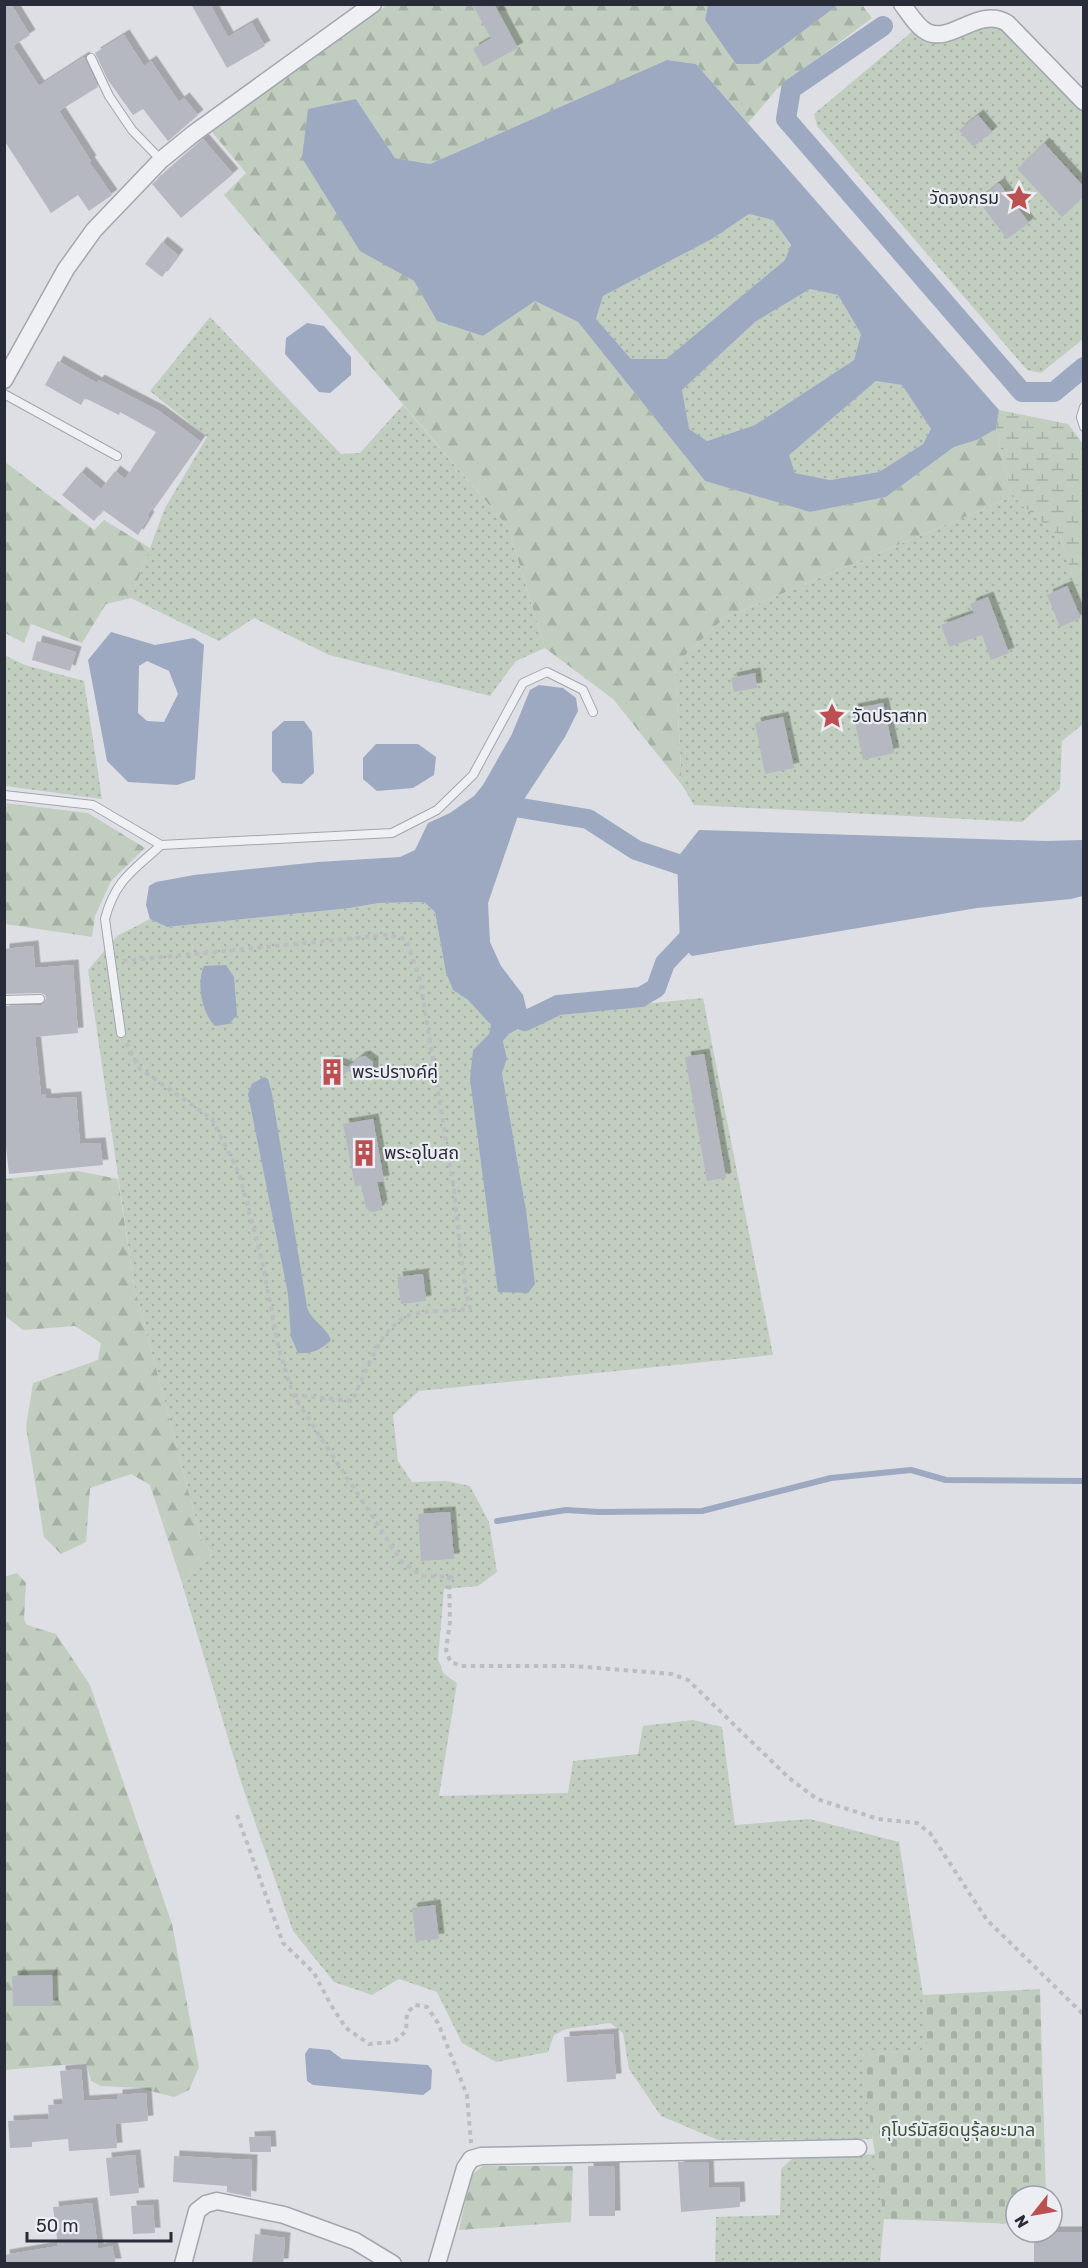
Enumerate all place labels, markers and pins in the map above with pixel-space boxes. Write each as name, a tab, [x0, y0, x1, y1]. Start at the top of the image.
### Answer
place icon: วัดจงกรม	[1004, 183, 1034, 213]
place label: วัดจงกรม	[929, 187, 999, 209]
place icon: วัดปราสาท	[817, 701, 847, 731]
place label: วัดปราสาท	[852, 705, 928, 727]
building icon: พระปรางค์คู่	[317, 1057, 347, 1087]
place label: พระปรางค์คู่	[352, 1061, 438, 1084]
building icon: พระอุโบสถ	[349, 1138, 379, 1168]
place label: พระอุโบสถ	[384, 1142, 459, 1164]

